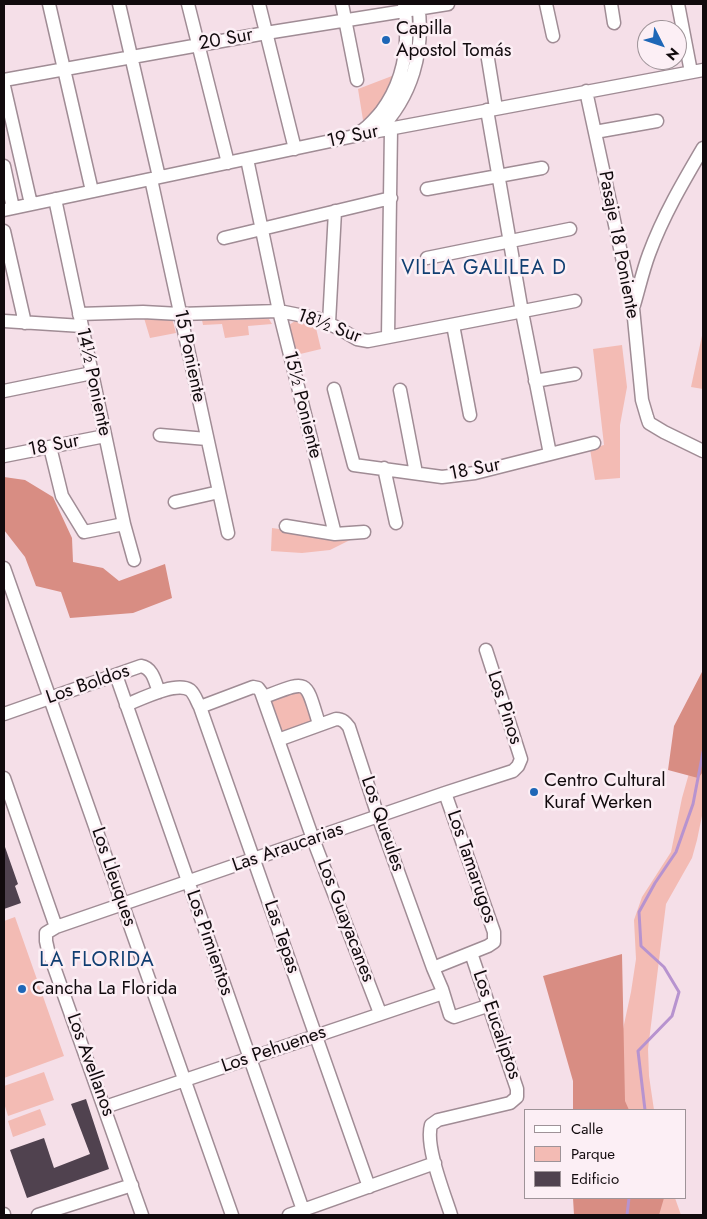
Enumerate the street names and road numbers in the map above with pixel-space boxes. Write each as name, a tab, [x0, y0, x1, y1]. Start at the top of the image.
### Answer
street label: 20 Sur	[197, 24, 255, 56]
street label: 19 Sur	[325, 120, 381, 154]
street label: Pasaje 18 Poniente	[593, 169, 643, 321]
street label: 18½ Sur	[294, 305, 364, 349]
street label: 15 Poniente	[168, 308, 210, 404]
street label: 14½ Poniente	[70, 326, 116, 438]
street label: 15½ Poniente	[278, 349, 326, 461]
street label: 18 Sur	[27, 430, 81, 462]
street label: 18 Sur	[448, 454, 502, 486]
street label: Los Boldos	[43, 660, 133, 710]
street label: Los Pinos	[481, 669, 527, 747]
street label: Los Queules	[355, 774, 409, 874]
street label: Los Tamarugos	[441, 808, 501, 926]
street label: Las Araucarias	[230, 818, 346, 878]
street label: Los Lleuques	[85, 824, 141, 930]
street label: Los Guayacanes	[311, 857, 379, 985]
street label: Los Pimientos	[180, 887, 238, 999]
street label: Las Tepas	[258, 898, 304, 976]
street label: Los Eucaliptos	[467, 968, 525, 1082]
street label: Los Avellanos	[61, 1011, 119, 1119]
street label: Los Pehuenes	[219, 1021, 329, 1079]

